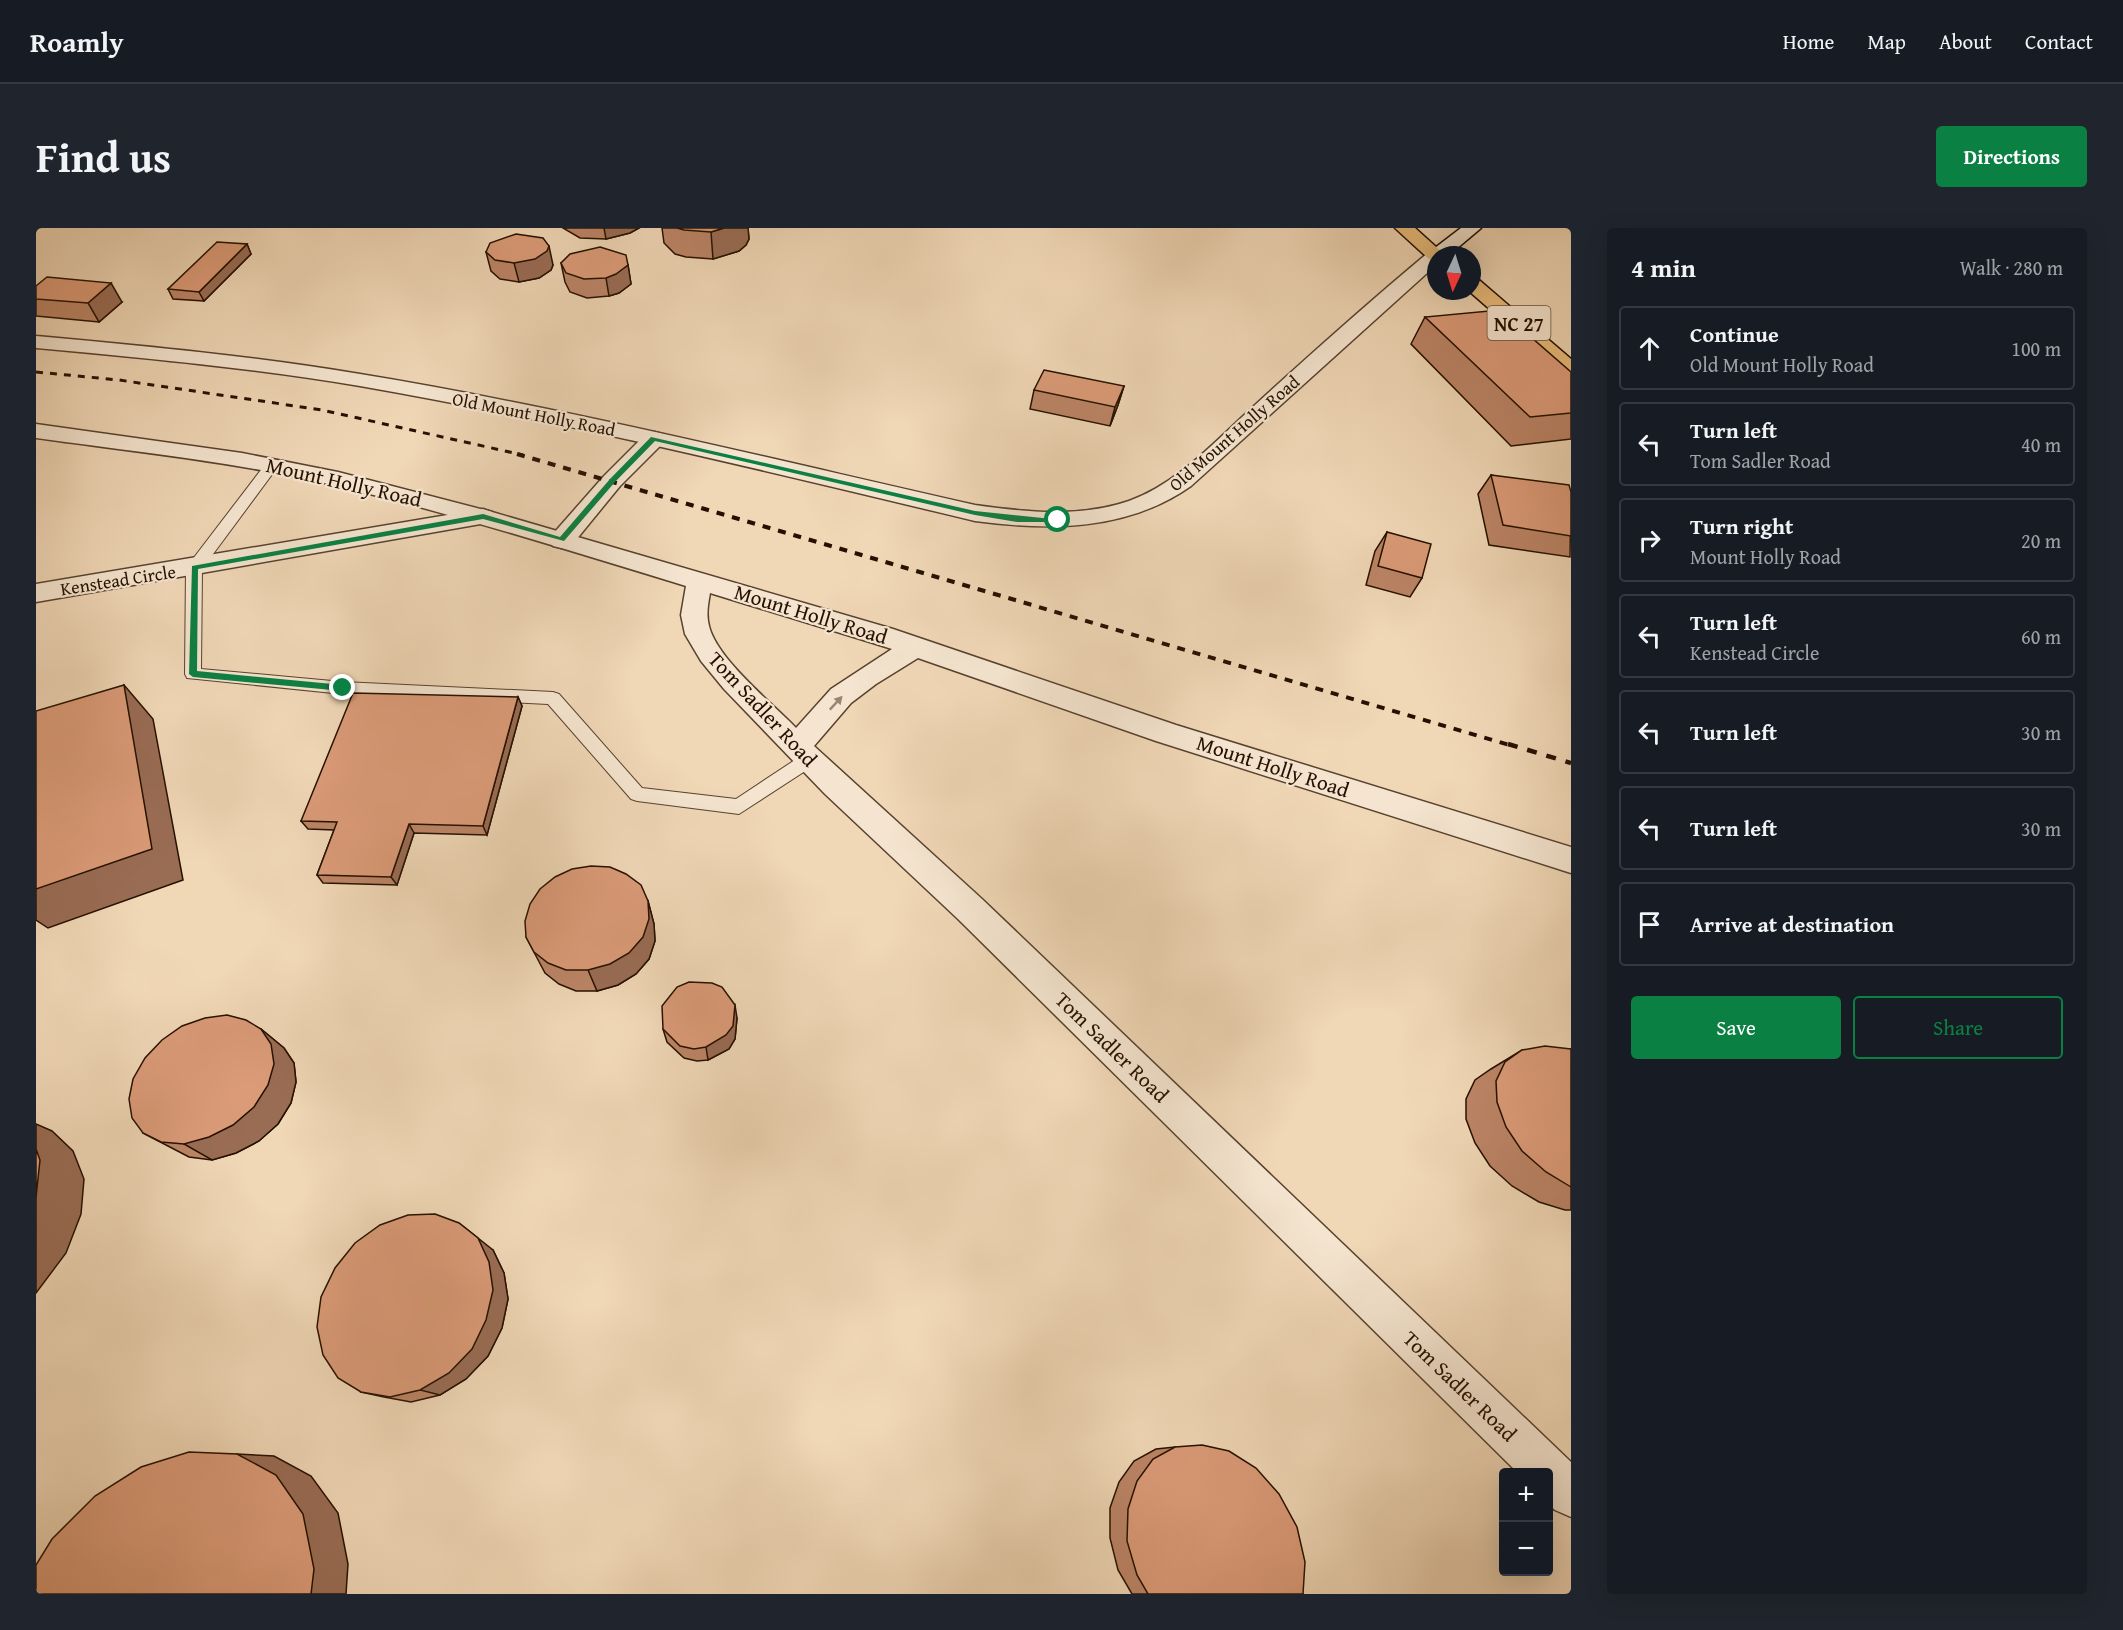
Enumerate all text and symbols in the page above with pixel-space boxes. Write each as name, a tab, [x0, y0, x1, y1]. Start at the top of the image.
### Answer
text: Roamly	[30, 21, 124, 62]
text: Home	[1783, 26, 1834, 57]
text: Map	[1867, 26, 1906, 57]
text: About	[1939, 26, 1992, 57]
text: Contact	[2025, 26, 2093, 57]
text: Find us	[36, 126, 171, 187]
button: Directions	[1936, 126, 2087, 187]
north arrow	[1427, 246, 1481, 300]
text: 4 min	[1631, 248, 1696, 287]
text: Walk · 280 m	[1960, 253, 2063, 282]
road number: NC 27	[1488, 306, 1550, 340]
text: Continue	[1690, 318, 1779, 350]
icon: ahead	[1633, 332, 1666, 365]
text: 100 m	[2011, 334, 2061, 363]
text: Old Mount Holly Road	[1690, 350, 1874, 379]
street label: Old Mount Holly Road	[1163, 368, 1306, 497]
street label: Old Mount Holly Road	[450, 385, 618, 443]
text: Turn left	[1690, 414, 1777, 446]
icon: left	[1633, 428, 1666, 461]
text: 40 m	[2021, 430, 2061, 459]
text: Tom Sadler Road	[1690, 446, 1831, 475]
street label: Mount Holly Road	[263, 449, 426, 515]
route start	[1044, 506, 1070, 532]
text: Turn right	[1690, 510, 1793, 542]
icon: right	[1633, 524, 1666, 557]
text: 20 m	[2021, 526, 2061, 555]
text: Mount Holly Road	[1690, 542, 1841, 571]
street label: Kenstead Circle	[58, 558, 178, 602]
street label: Mount Holly Road	[731, 576, 892, 652]
text: Turn left	[1690, 606, 1777, 638]
icon: left	[1633, 620, 1666, 653]
text: 60 m	[2021, 622, 2061, 651]
text: Kenstead Circle	[1690, 638, 1819, 667]
street label: Tom Sadler Road	[701, 644, 825, 774]
route end	[329, 674, 355, 700]
one-way arrow	[829, 695, 843, 710]
icon: left	[1633, 716, 1666, 749]
text: Turn left	[1690, 716, 1777, 748]
text: 30 m	[2021, 718, 2061, 747]
street label: Mount Holly Road	[1193, 727, 1354, 805]
icon: left	[1633, 812, 1666, 845]
text: Turn left	[1690, 812, 1777, 844]
text: 30 m	[2021, 814, 2061, 843]
icon: arrive	[1633, 908, 1666, 941]
text: Arrive at destination	[1690, 908, 1894, 940]
street label: Tom Sadler Road	[1048, 985, 1176, 1110]
button: Save	[1631, 996, 1841, 1059]
button: Share	[1853, 996, 2063, 1059]
street label: Tom Sadler Road	[1396, 1324, 1524, 1449]
map controls	[1499, 1468, 1553, 1576]
button: +	[1499, 1468, 1553, 1522]
button: −	[1499, 1522, 1553, 1576]

